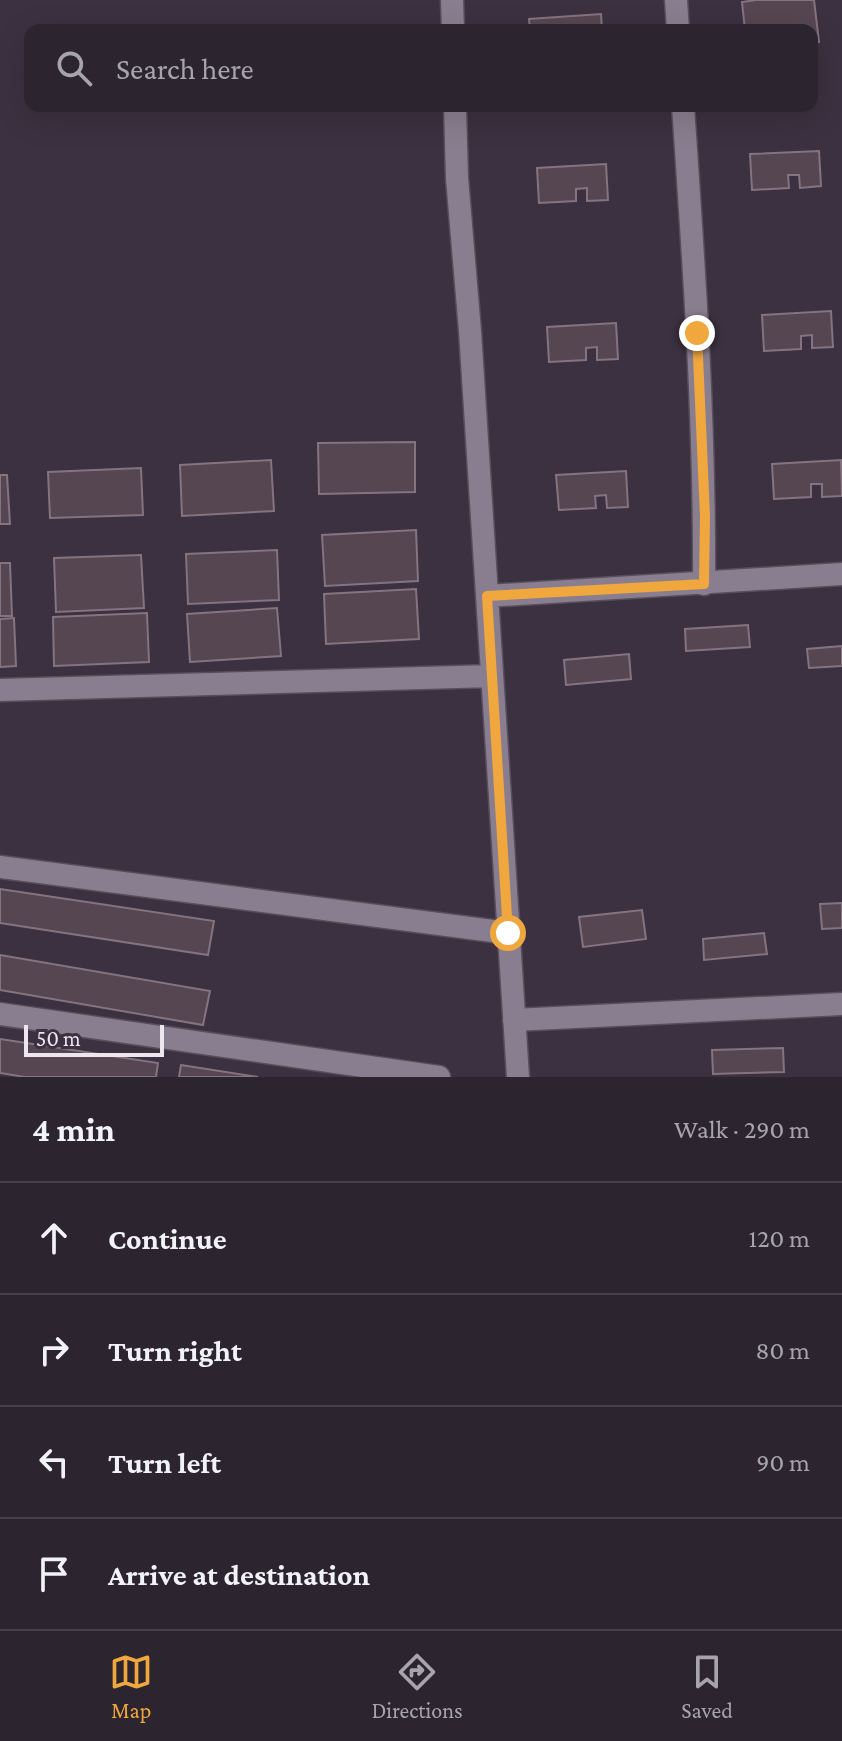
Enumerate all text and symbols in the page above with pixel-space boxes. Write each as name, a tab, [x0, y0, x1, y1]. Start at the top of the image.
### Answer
search box	[24, 24, 818, 112]
icon: search	[52, 46, 96, 90]
text: Search here	[116, 52, 254, 85]
route end	[679, 315, 715, 351]
route start	[490, 915, 526, 951]
scale bar	[24, 1021, 164, 1057]
text: 50 m	[36, 1026, 81, 1051]
text: 4 min	[32, 1111, 115, 1148]
text: Walk · 290 m	[674, 1115, 810, 1144]
icon: ahead	[32, 1216, 76, 1260]
text: Continue	[108, 1222, 227, 1255]
text: 120 m	[749, 1224, 810, 1253]
icon: right	[32, 1328, 76, 1372]
text: Turn right	[108, 1334, 242, 1367]
text: 80 m	[756, 1336, 810, 1365]
icon: left	[32, 1440, 76, 1484]
text: Turn left	[108, 1446, 221, 1479]
text: 90 m	[756, 1448, 810, 1477]
icon: arrive	[32, 1552, 76, 1596]
text: Arrive at destination	[108, 1558, 370, 1591]
tab: Map	[109, 1650, 153, 1723]
tab: Directions	[372, 1650, 463, 1723]
tab: Saved	[681, 1650, 733, 1723]

